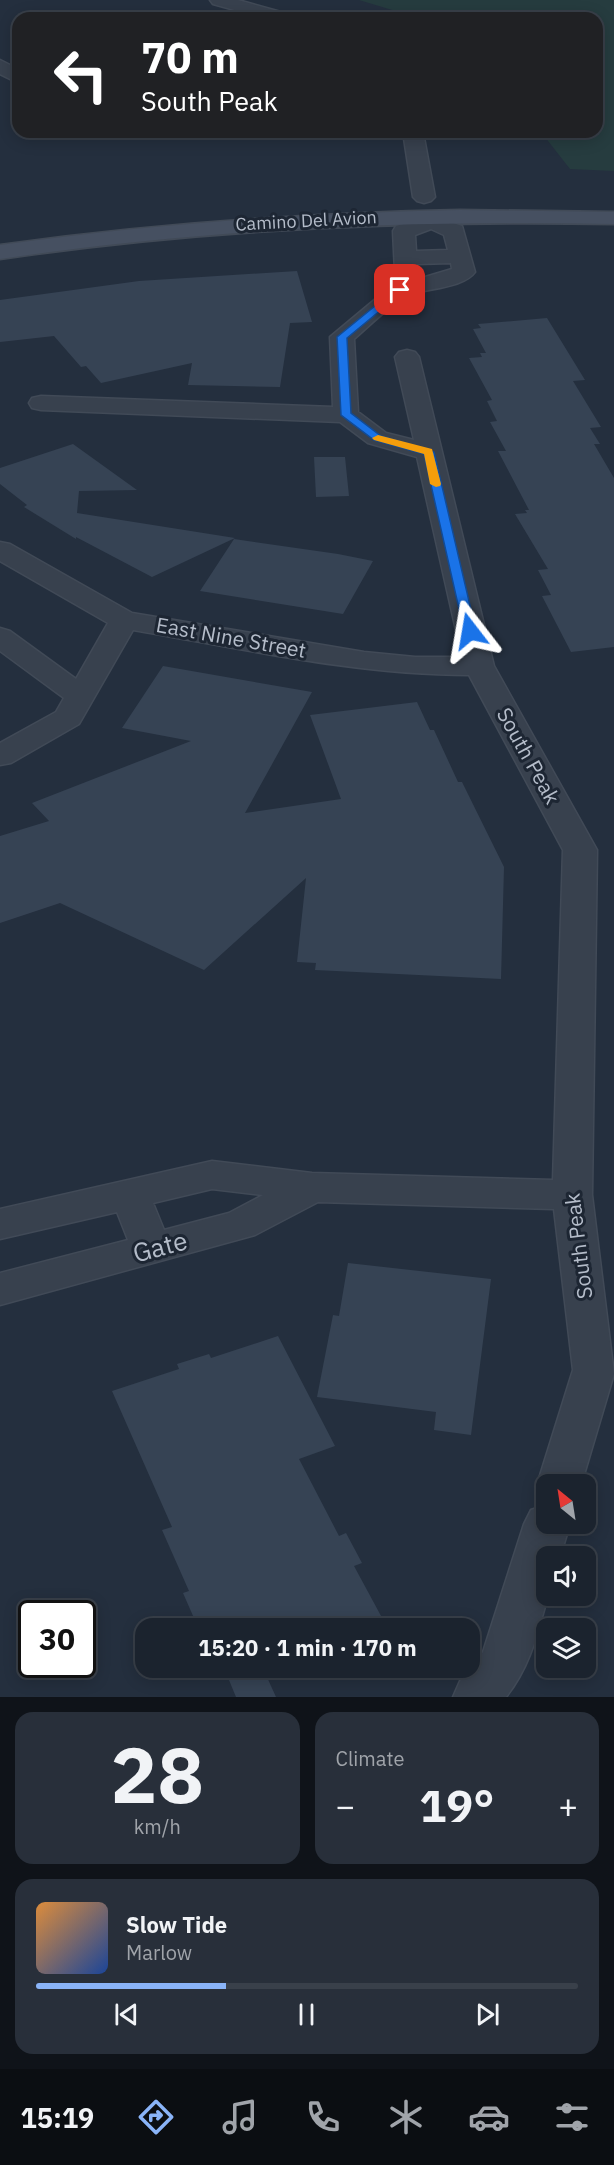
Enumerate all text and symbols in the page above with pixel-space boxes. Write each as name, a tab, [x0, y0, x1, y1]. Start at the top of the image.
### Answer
text: 70 m	[141, 30, 239, 85]
icon: left	[42, 36, 120, 114]
text: South Peak	[141, 83, 278, 118]
street label: Camino Del Avion	[235, 205, 377, 236]
pin	[374, 264, 425, 315]
icon: arrive	[383, 273, 416, 306]
position arrow	[438, 599, 502, 663]
street label: East Nine Street	[154, 610, 308, 664]
street label: South Peak	[491, 702, 567, 809]
street label: South Peak	[558, 1192, 598, 1301]
street label: Gate	[129, 1222, 191, 1270]
north arrow	[536, 1474, 596, 1534]
map controls	[536, 1474, 596, 1678]
button: sound	[536, 1546, 596, 1606]
speed limit sign: 30	[18, 1600, 96, 1678]
button: layers	[536, 1618, 596, 1678]
text: 15:20 · 1 min · 170 m	[198, 1633, 417, 1662]
text: 28	[110, 1723, 204, 1824]
text: Climate	[336, 1745, 404, 1772]
text: 19°	[419, 1776, 494, 1834]
text: −	[336, 1784, 355, 1827]
text: +	[558, 1784, 578, 1827]
text: km/h	[134, 1813, 181, 1840]
text: Slow Tide	[126, 1910, 227, 1939]
text: Marlow	[126, 1939, 192, 1966]
icon: previous	[110, 1998, 143, 2031]
icon: pause	[290, 1998, 323, 2031]
icon: next	[471, 1998, 504, 2031]
icon: directions	[135, 2096, 177, 2138]
icon: music	[219, 2096, 261, 2138]
icon: phone	[302, 2096, 344, 2138]
icon: climate	[385, 2096, 427, 2138]
icon: car	[468, 2096, 510, 2138]
icon: filters	[551, 2096, 593, 2138]
text: 15:19	[21, 2100, 94, 2135]

